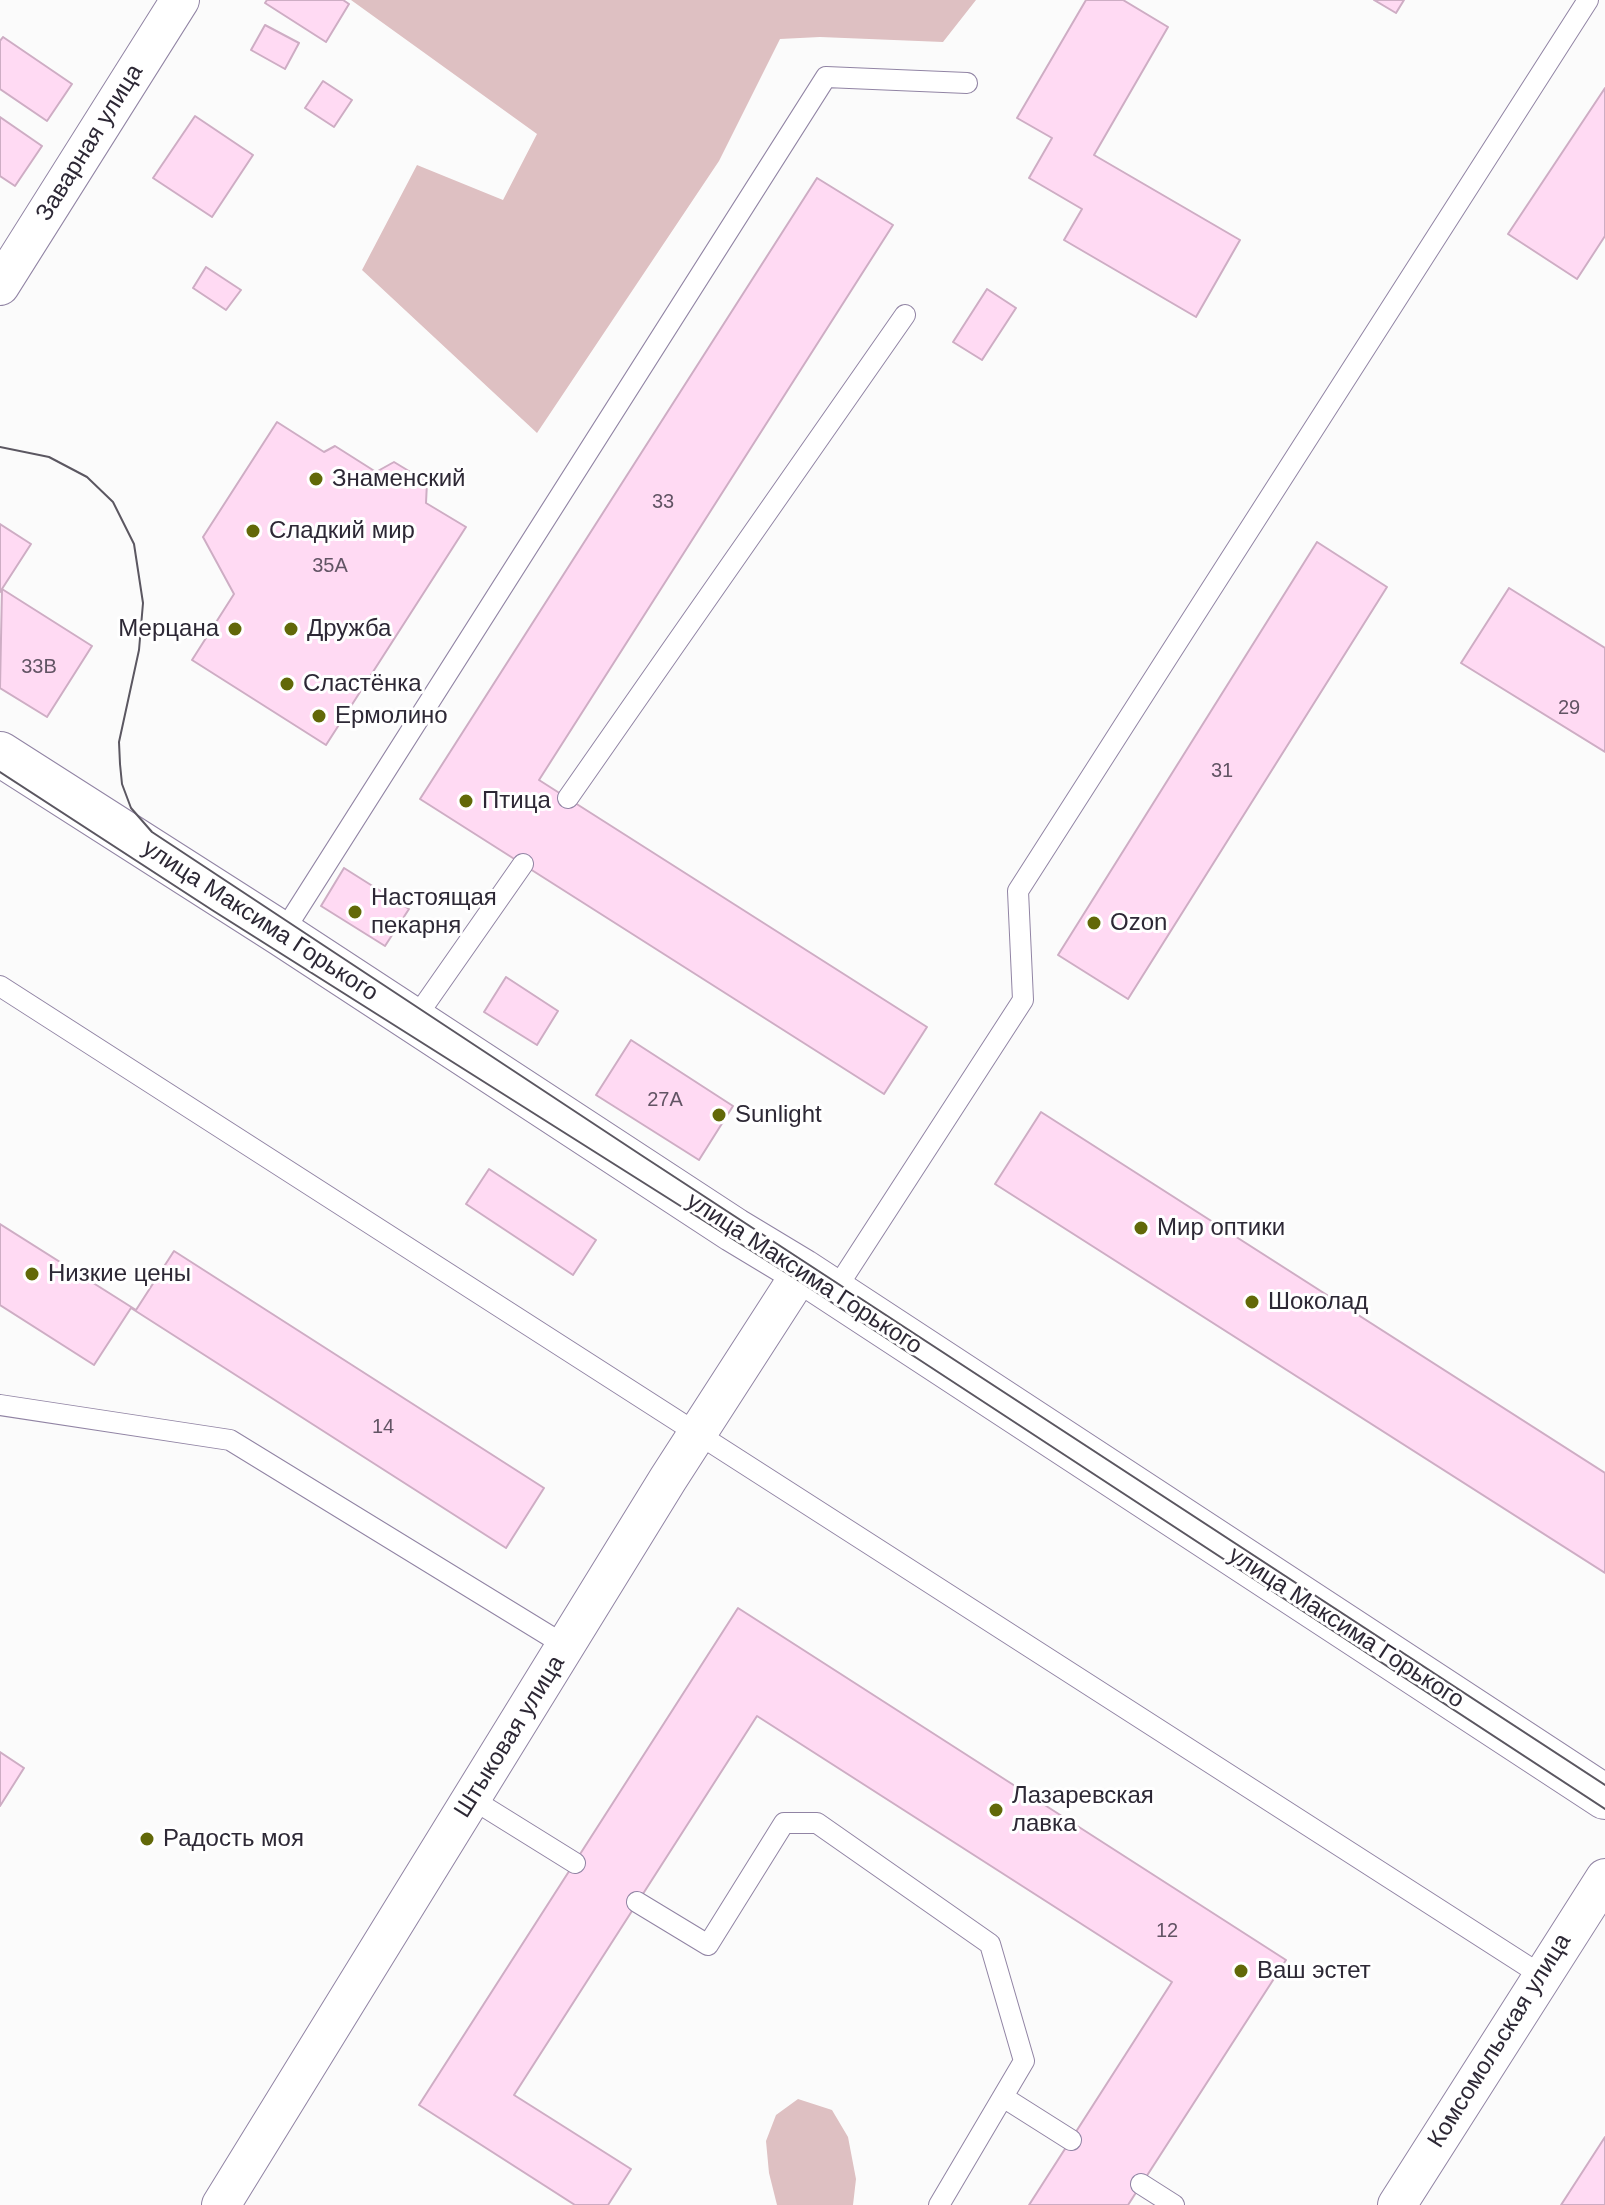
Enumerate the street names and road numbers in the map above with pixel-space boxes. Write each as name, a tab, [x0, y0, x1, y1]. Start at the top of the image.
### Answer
street label: Заварная улица	[30, 59, 150, 227]
street label: улица Максима Горького	[137, 834, 383, 1008]
street label: улица Максима Горького	[681, 1187, 927, 1361]
street label: улица Максима Горького	[1223, 1541, 1469, 1715]
street label: Штыковая улица	[449, 1651, 571, 1823]
street label: Комсомольская улица	[1422, 1929, 1578, 2153]

